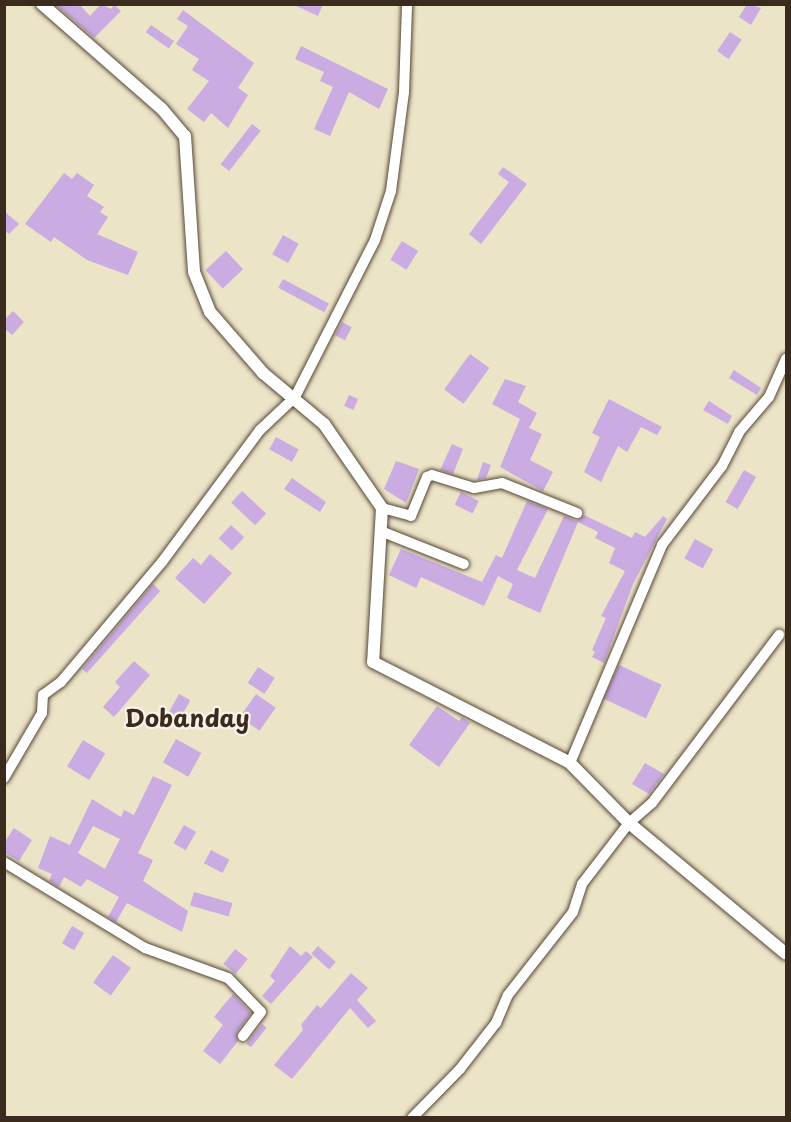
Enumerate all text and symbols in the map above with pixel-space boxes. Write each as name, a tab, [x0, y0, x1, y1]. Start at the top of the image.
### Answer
district label: Dobanday	[125, 704, 249, 732]

